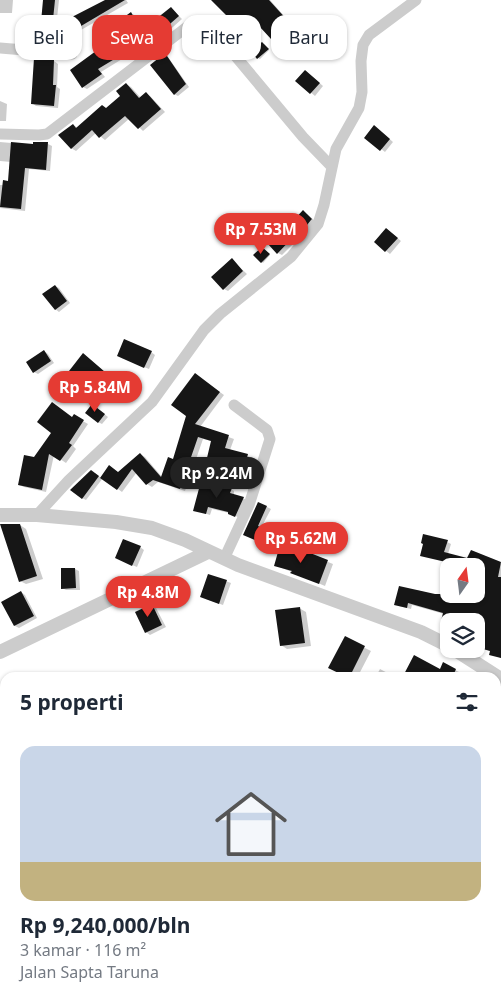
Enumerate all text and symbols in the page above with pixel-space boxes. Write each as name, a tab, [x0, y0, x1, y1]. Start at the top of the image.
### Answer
chip: Beli	[15, 15, 82, 60]
chip: Sewa	[92, 15, 172, 60]
chip: Filter	[182, 15, 261, 60]
chip: Baru	[271, 15, 347, 60]
pin: Rp 7.53M	[209, 212, 313, 255]
text: Rp 7.53M	[225, 218, 297, 240]
pin: Rp 5.84M	[43, 370, 147, 413]
text: Rp 5.84M	[59, 376, 131, 398]
pin: Rp 9.24M	[165, 456, 269, 499]
text: Rp 9.24M	[181, 462, 253, 484]
pin: Rp 5.62M	[249, 522, 353, 564]
text: Rp 5.62M	[265, 527, 337, 549]
north arrow	[440, 558, 485, 602]
map controls	[440, 558, 485, 658]
pin: Rp 4.8M	[102, 576, 194, 618]
text: Rp 4.8M	[117, 581, 179, 603]
button: layers	[440, 613, 485, 658]
text: 5 properti	[20, 688, 123, 716]
icon: filters	[453, 688, 481, 716]
icon: home	[206, 779, 296, 869]
text: Rp 9,240,000/bln	[20, 911, 190, 939]
text: 3 kamar · 116 m²	[20, 939, 146, 961]
text: Jalan Sapta Taruna	[20, 961, 159, 983]

